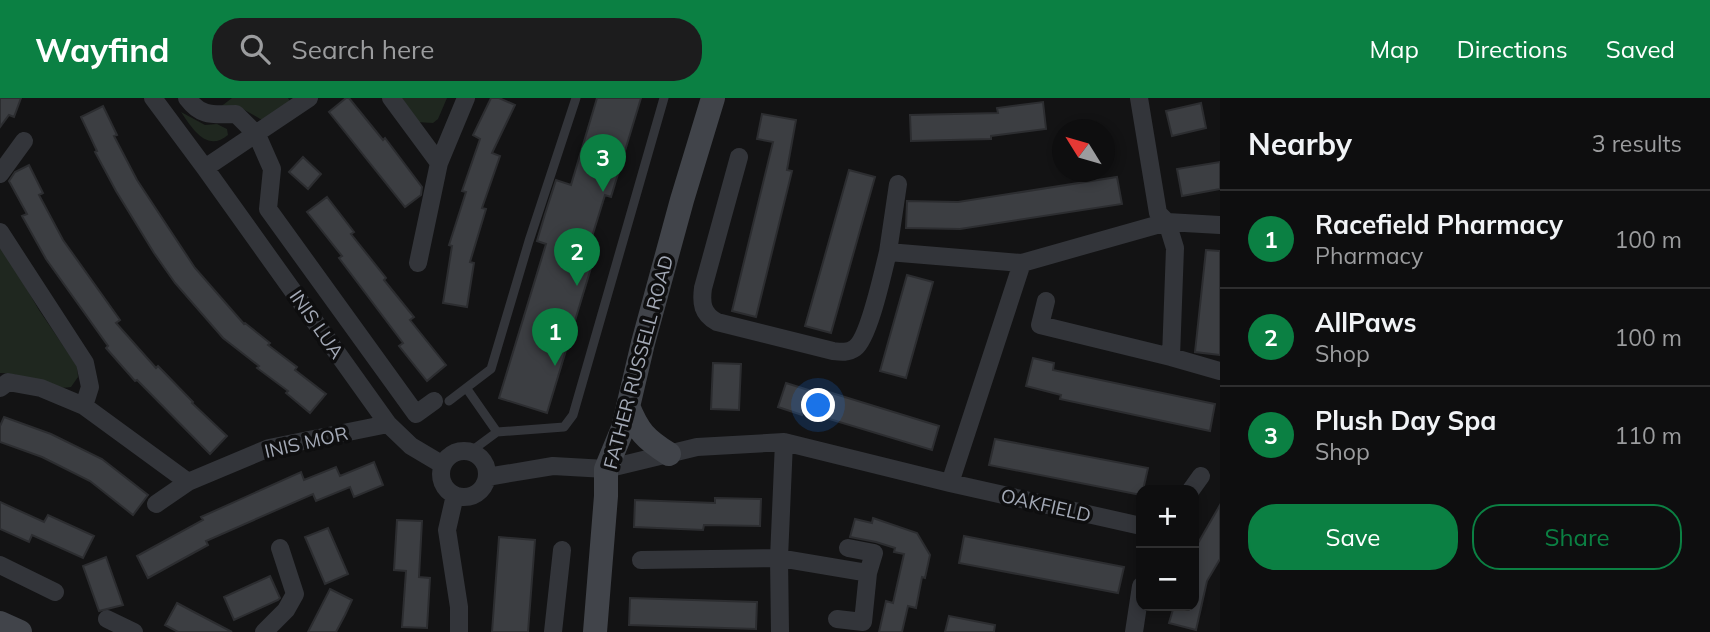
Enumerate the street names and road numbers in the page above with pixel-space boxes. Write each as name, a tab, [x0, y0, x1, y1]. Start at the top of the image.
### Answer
street label: FATHER RUSSELL ROAD	[598, 252, 678, 472]
street label: INIS LUA	[285, 285, 349, 363]
street label: INIS MOR	[262, 421, 350, 463]
street label: OAKFIELD	[999, 483, 1093, 527]

